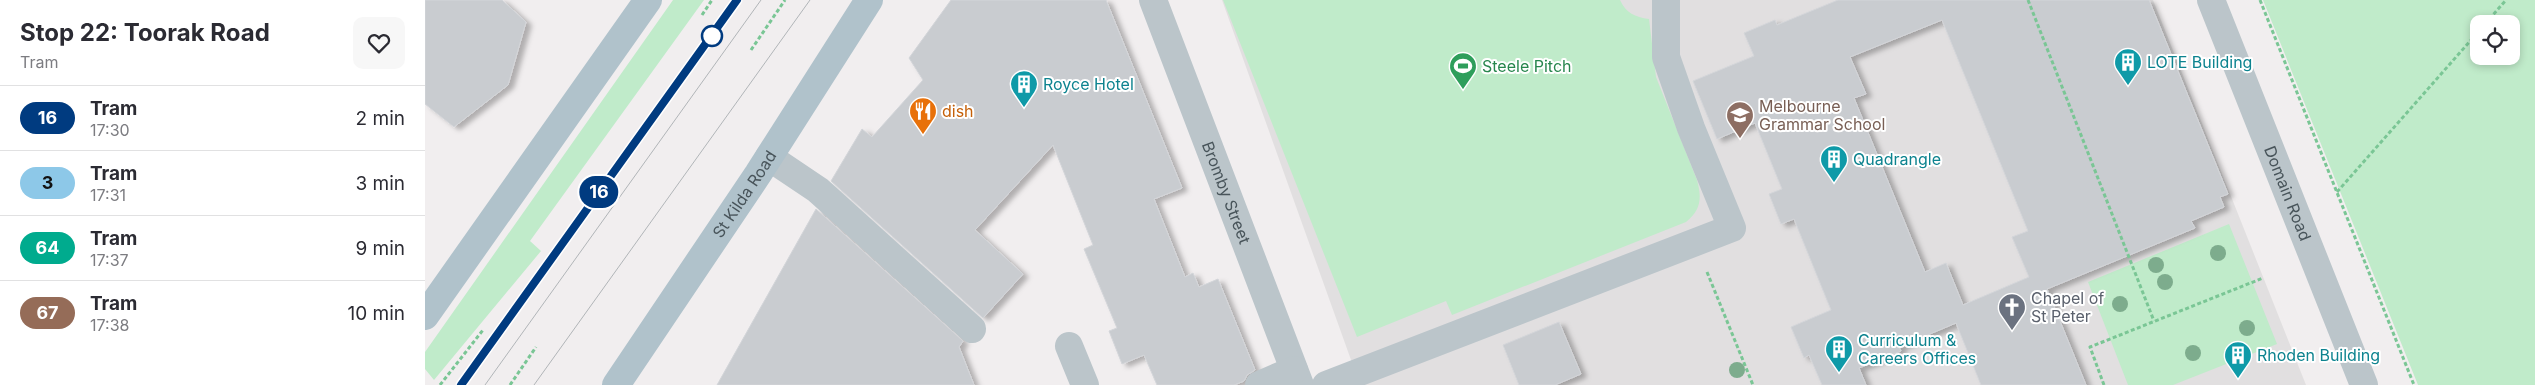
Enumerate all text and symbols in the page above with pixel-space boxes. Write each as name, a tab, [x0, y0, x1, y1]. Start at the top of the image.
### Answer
map controls	[2470, 15, 2520, 65]
button: locate	[2470, 15, 2520, 65]
button: heart	[353, 17, 405, 69]
text: Stop 22: Toorak Road	[20, 18, 270, 47]
unlabelled marker	[701, 25, 723, 47]
building icon: LOTE Building	[2113, 47, 2143, 86]
sports icon: Steele Pitch	[1448, 51, 1478, 90]
text: Tram	[20, 52, 58, 72]
place label: LOTE Building	[2147, 52, 2252, 72]
place label: Steele Pitch	[1482, 56, 1571, 76]
building icon: Royce Hotel	[1009, 69, 1039, 108]
place label: Royce Hotel	[1043, 74, 1134, 94]
restaurant icon: dish	[908, 96, 938, 135]
place label: Melbourne Grammar School	[1759, 96, 1885, 134]
text: Tram	[90, 97, 137, 120]
school or university icon: Melbourne Grammar School	[1725, 100, 1755, 139]
place label: dish	[942, 101, 974, 121]
text: 16	[38, 107, 57, 128]
text: 2 min	[356, 107, 405, 130]
text: 17:30	[90, 120, 130, 140]
street label: Bromby Street	[1198, 138, 1255, 246]
street label: Domain Road	[2260, 143, 2316, 244]
building icon: Quadrangle	[1819, 144, 1849, 183]
street label: St Kilda Road	[708, 147, 780, 242]
place label: Quadrangle	[1853, 149, 1941, 169]
text: Tram	[90, 162, 137, 185]
text: 3	[42, 172, 53, 193]
text: 3 min	[355, 172, 405, 195]
line badge: 16	[577, 176, 621, 208]
text: 16	[589, 181, 609, 202]
text: 17:31	[90, 185, 126, 205]
text: Tram	[90, 227, 137, 250]
text: 64	[36, 237, 59, 258]
text: 9 min	[355, 237, 405, 260]
text: 17:37	[90, 250, 129, 270]
place label: Chapel of St Peter	[2031, 288, 2104, 326]
text: Tram	[90, 292, 137, 315]
church icon: Chapel of St Peter	[1997, 292, 2027, 331]
text: 67	[36, 302, 59, 323]
text: 10 min	[347, 302, 405, 325]
text: 17:38	[90, 315, 129, 335]
place label: Curriculum & Careers Offices	[1858, 330, 1976, 368]
building icon: Curriculum & Careers Offices	[1824, 334, 1854, 373]
building icon: Rhoden Building	[2223, 340, 2253, 379]
place label: Rhoden Building	[2257, 345, 2380, 365]

